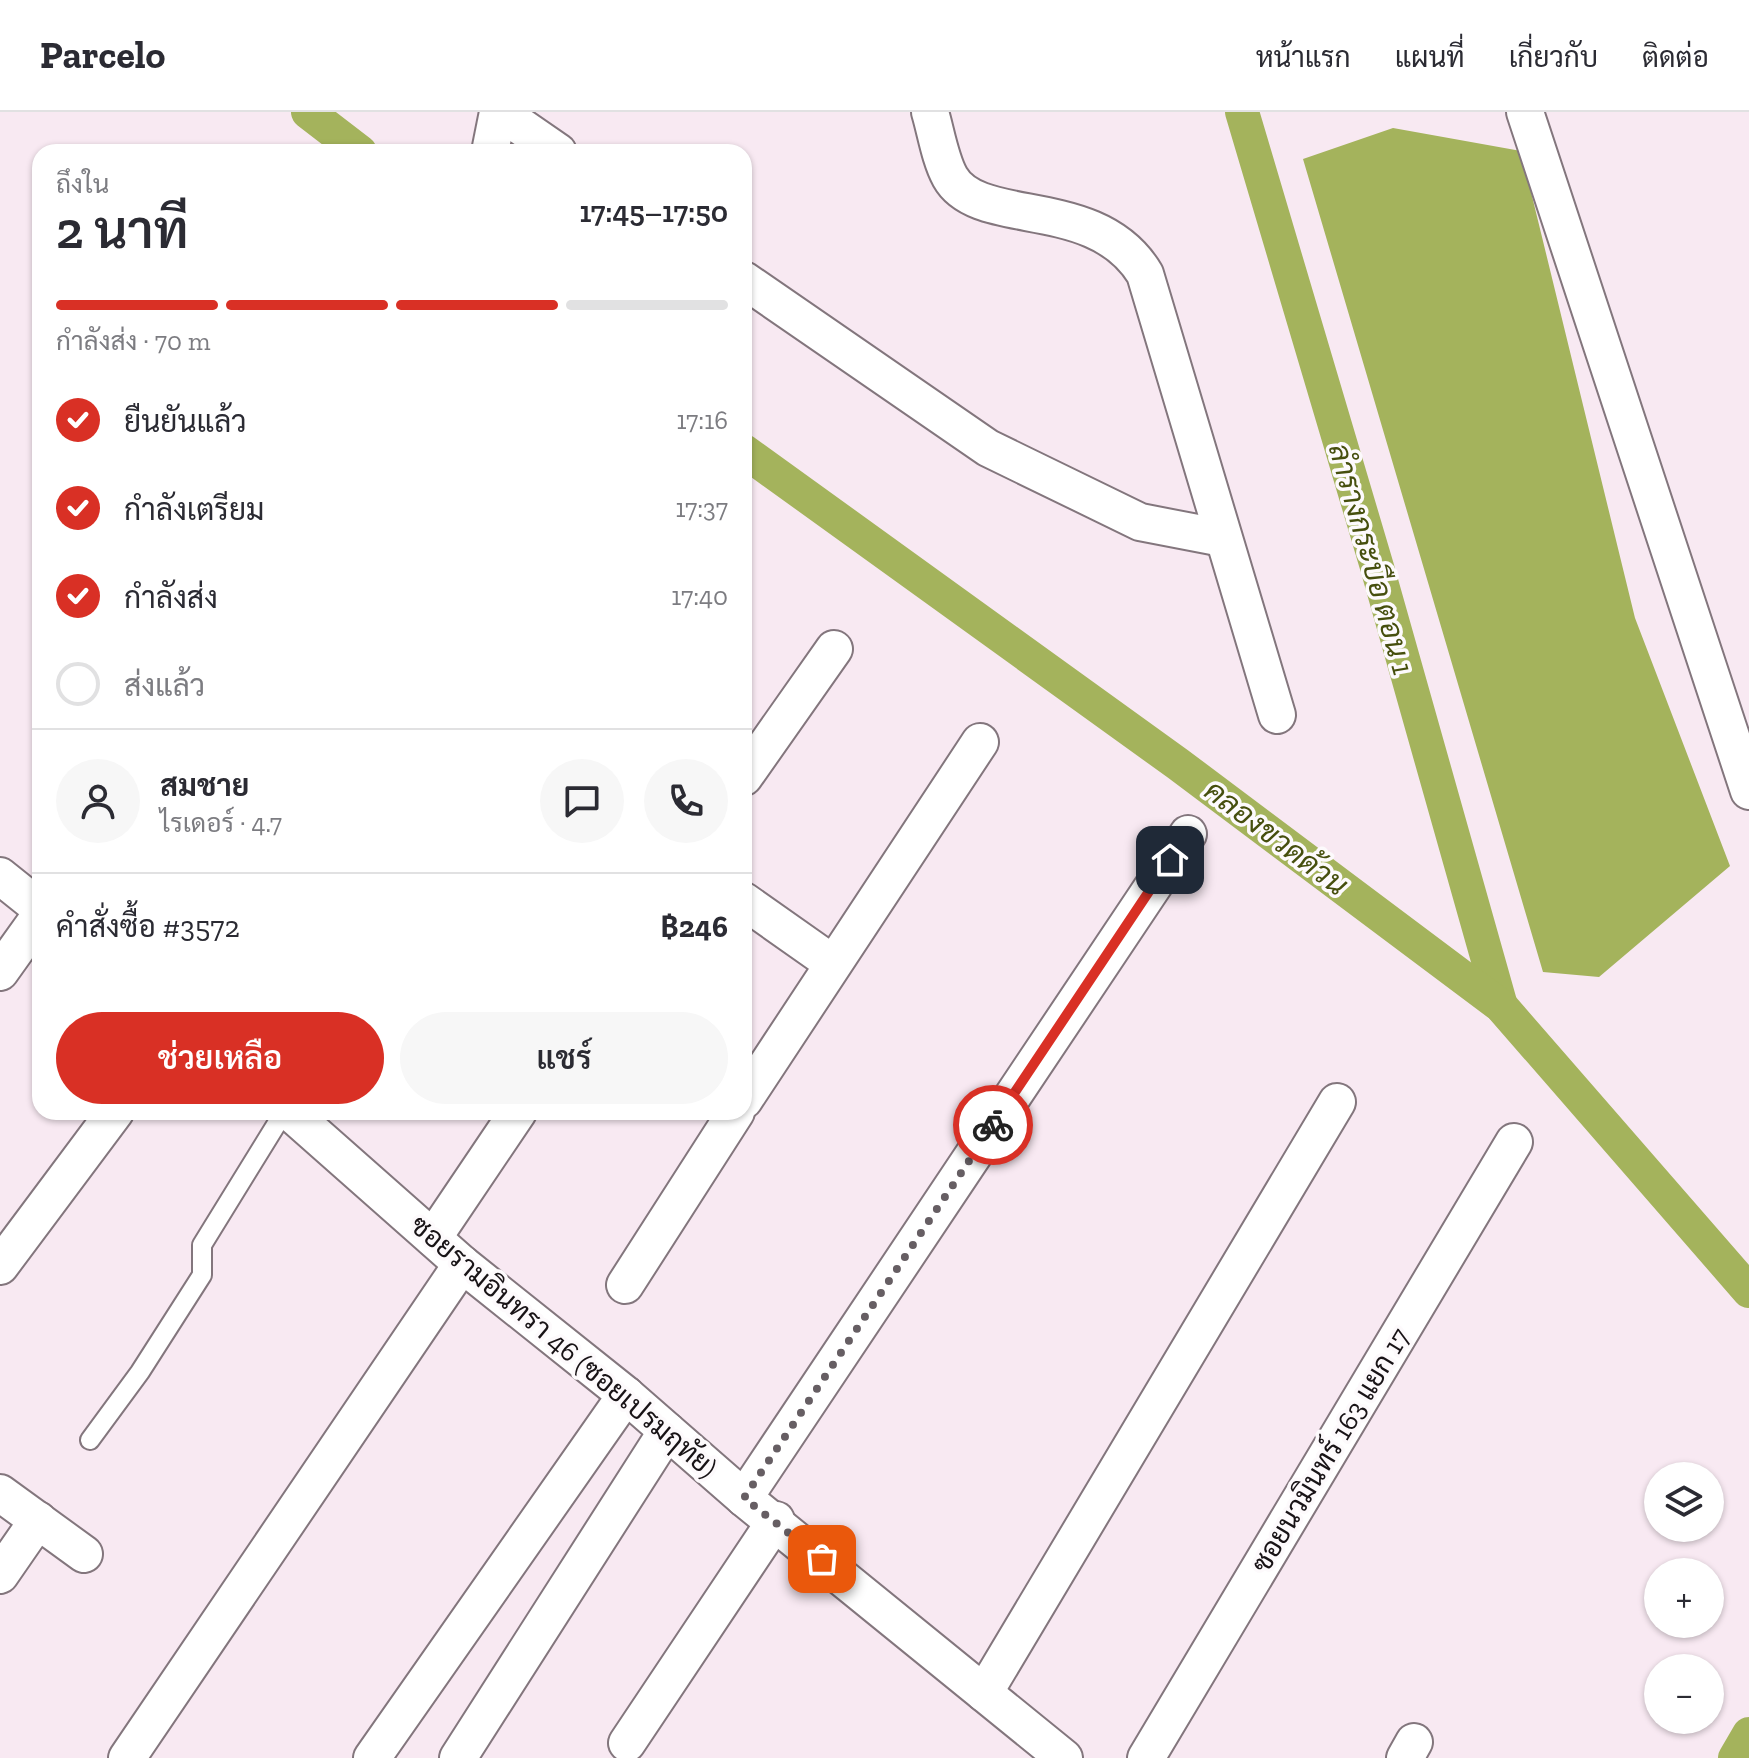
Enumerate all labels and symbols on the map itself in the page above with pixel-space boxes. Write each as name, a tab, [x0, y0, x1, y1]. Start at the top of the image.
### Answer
water label: ลำรางกระบือ ตอน 1	[1321, 439, 1422, 679]
water label: คลองขวดด้วน	[1197, 771, 1356, 903]
pin	[1136, 826, 1204, 894]
courier	[953, 1085, 1033, 1165]
street label: ซอยรามอินทรา 46 (ซอยเปรมฤทัย)	[403, 1207, 725, 1485]
street label: ซอยนวมินทร์ 163 แยก 17	[1242, 1321, 1416, 1578]
pin	[788, 1525, 856, 1593]

